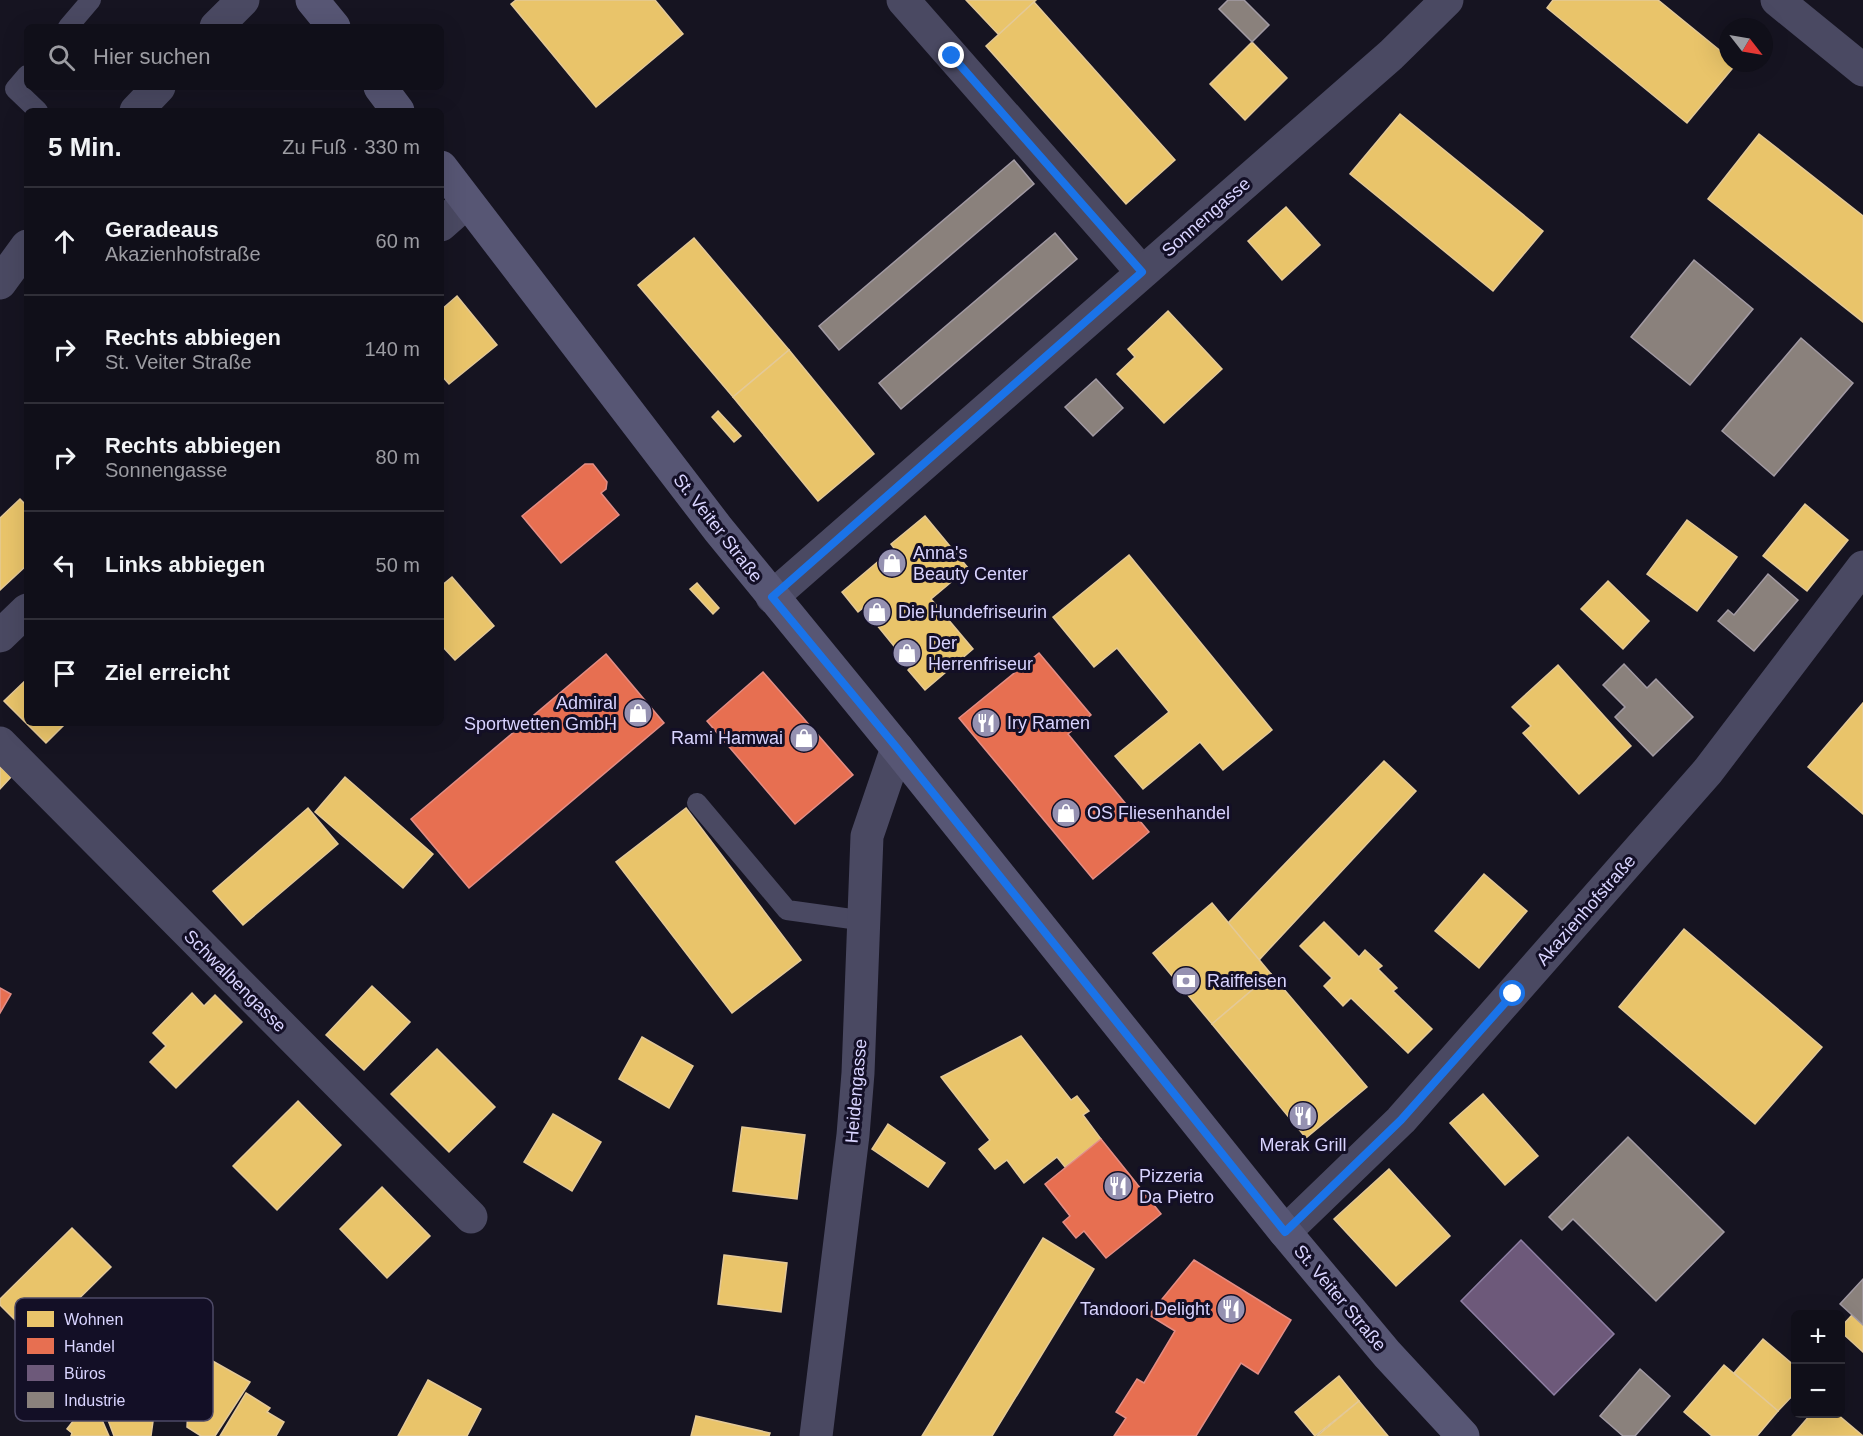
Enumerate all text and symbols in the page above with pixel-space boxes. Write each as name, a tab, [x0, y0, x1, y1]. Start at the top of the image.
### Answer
north arrow	[1719, 18, 1773, 72]
search box	[24, 24, 444, 90]
icon: search	[45, 41, 78, 74]
route end	[938, 42, 964, 68]
text: Hier suchen	[93, 44, 210, 69]
text: 5 Min.	[48, 132, 122, 162]
text: Zu Fuß · 330 m	[282, 136, 420, 158]
street label: Sonnengasse	[1158, 173, 1254, 261]
text: Geradeaus	[105, 217, 219, 242]
icon: ahead	[48, 225, 81, 258]
text: 60 m	[376, 230, 420, 252]
text: Akazienhofstraße	[105, 243, 261, 265]
text: Rechts abbiegen	[105, 325, 281, 350]
icon: right	[48, 333, 81, 366]
text: 140 m	[364, 338, 420, 360]
text: St. Veiter Straße	[105, 351, 252, 373]
text: Rechts abbiegen	[105, 433, 281, 458]
icon: right	[48, 441, 81, 474]
text: 80 m	[376, 446, 420, 468]
text: Sonnengasse	[105, 459, 227, 481]
street label: St. Veiter Straße	[669, 470, 767, 586]
place label: Anna's Beauty Center	[913, 543, 1028, 584]
shop icon: Anna's Beauty Center	[876, 547, 908, 579]
icon: left	[48, 549, 81, 582]
text: Links abbiegen	[105, 552, 265, 577]
text: 50 m	[376, 554, 420, 576]
shop icon: Die Hundefriseurin	[861, 596, 893, 628]
place label: Die Hundefriseurin	[898, 602, 1047, 622]
place label: Der Herrenfriseur	[928, 633, 1033, 674]
shop icon: Der Herrenfriseur	[891, 637, 923, 669]
icon: arrive	[48, 657, 81, 690]
text: Ziel erreicht	[105, 660, 230, 685]
place label: Admiral Sportwetten GmbH	[464, 693, 617, 734]
shop icon: Admiral Sportwetten GmbH	[622, 697, 654, 729]
restaurant icon: Iry Ramen	[970, 707, 1002, 739]
place label: Iry Ramen	[1007, 713, 1090, 733]
shop icon: Rami Hamwai	[788, 722, 820, 754]
place label: Rami Hamwai	[671, 728, 783, 748]
shop icon: OS Fliesenhandel	[1050, 797, 1082, 829]
place label: OS Fliesenhandel	[1087, 803, 1230, 823]
street label: Akazienhofstraße	[1533, 851, 1639, 969]
street label: Schwalbengasse	[180, 926, 290, 1036]
bank icon: Raiffeisen	[1170, 965, 1202, 997]
place label: Raiffeisen	[1207, 971, 1287, 991]
route start	[1499, 980, 1525, 1006]
street label: Heidengasse	[841, 1038, 871, 1144]
restaurant icon: Merak Grill	[1287, 1100, 1319, 1132]
place label: Merak Grill	[1259, 1135, 1347, 1155]
place label: Pizzeria Da Pietro	[1139, 1166, 1214, 1207]
restaurant icon: Pizzeria Da Pietro	[1102, 1170, 1134, 1202]
street label: St. Veiter Straße	[1290, 1241, 1390, 1355]
restaurant icon: Tandoori Delight	[1215, 1293, 1247, 1325]
legend	[15, 1298, 213, 1421]
place label: Tandoori Delight	[1080, 1299, 1210, 1319]
map controls	[1791, 1310, 1845, 1418]
button: +	[1791, 1310, 1845, 1364]
text: Wohnen	[64, 1311, 123, 1328]
text: Handel	[64, 1338, 115, 1355]
button: −	[1791, 1364, 1845, 1418]
text: Büros	[64, 1365, 106, 1382]
text: Industrie	[64, 1392, 125, 1409]

